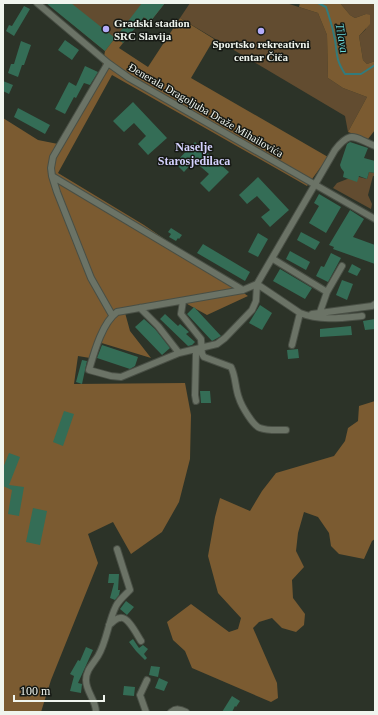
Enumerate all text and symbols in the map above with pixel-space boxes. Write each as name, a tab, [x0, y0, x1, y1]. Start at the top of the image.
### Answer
place label: Gradski stadion SRC Slavija	[114, 17, 190, 42]
water label: Tilava	[333, 22, 351, 54]
marker: Gradski stadion SRC Slavija	[101, 24, 111, 34]
marker: Sportsko rekreativni centar Čiča	[256, 26, 266, 36]
place label: Sportsko rekreativni centar Čiča	[212, 38, 310, 63]
street label: Đenerala Dragoljuba Draže Mihailovića	[126, 61, 286, 159]
district label: Naselje Starosjedilaca	[158, 140, 230, 168]
scale bar	[14, 677, 104, 703]
text: 100 m	[20, 684, 51, 698]

